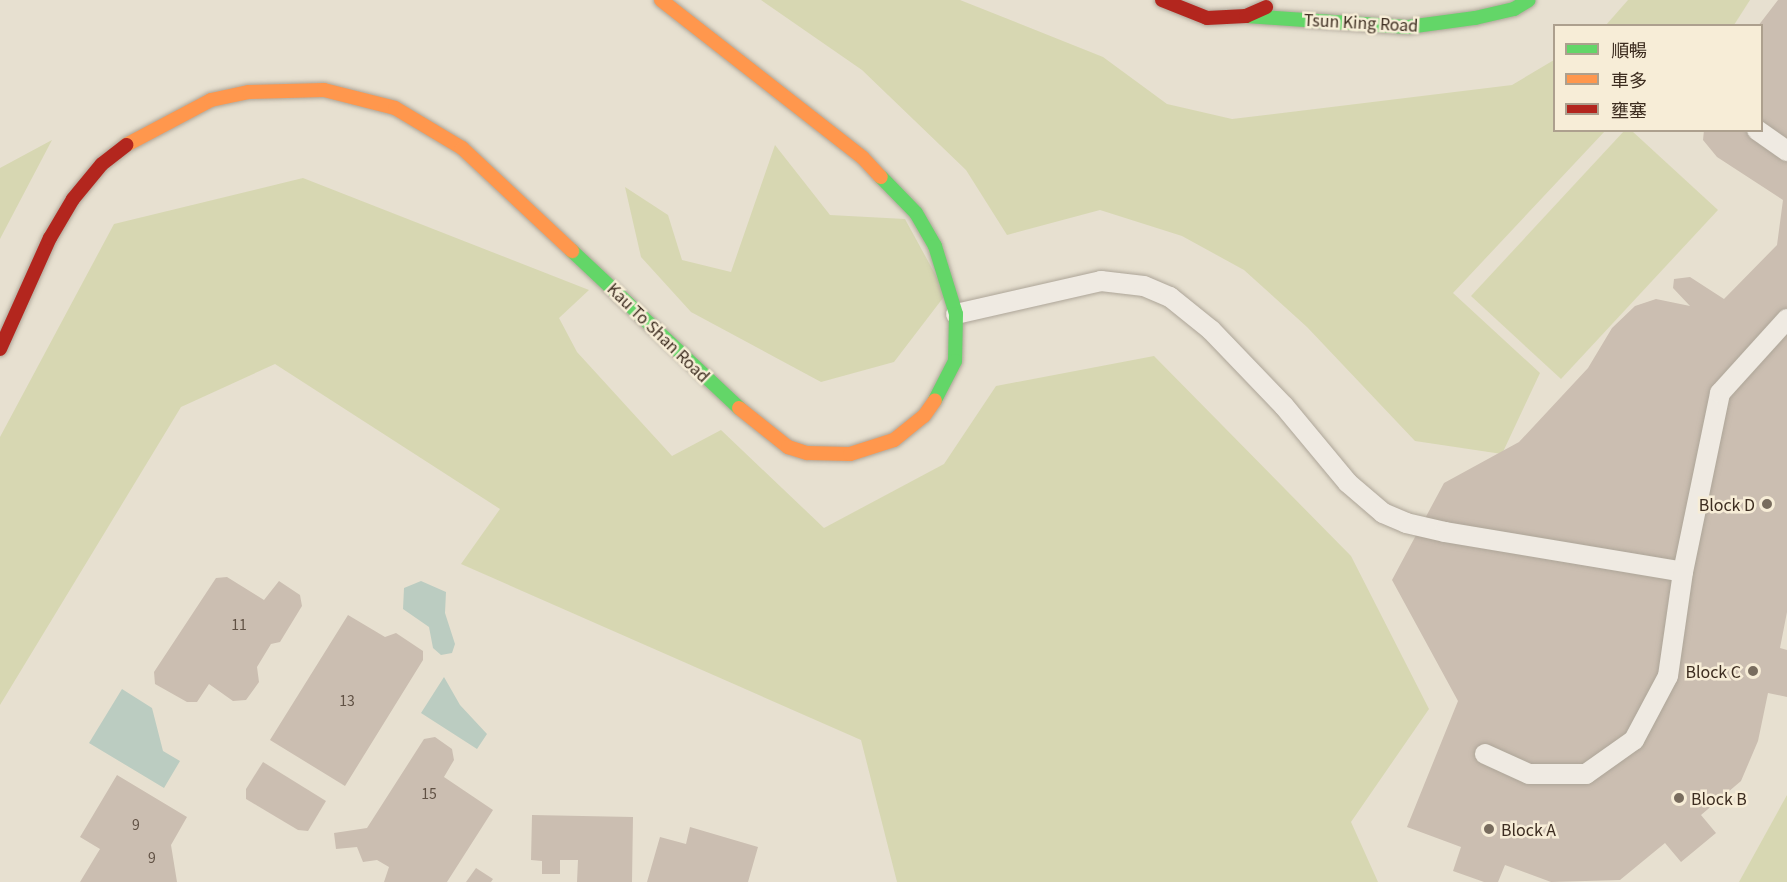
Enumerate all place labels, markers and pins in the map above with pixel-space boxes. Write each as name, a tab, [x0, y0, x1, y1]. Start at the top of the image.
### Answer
place label: Block D	[1699, 494, 1755, 514]
marker: Block D	[1760, 497, 1774, 511]
place label: Block C	[1685, 661, 1741, 681]
marker: Block C	[1746, 664, 1760, 678]
place label: Block B	[1691, 788, 1747, 808]
marker: Block B	[1672, 791, 1686, 805]
place label: Block A	[1501, 819, 1556, 839]
marker: Block A	[1482, 822, 1496, 836]

